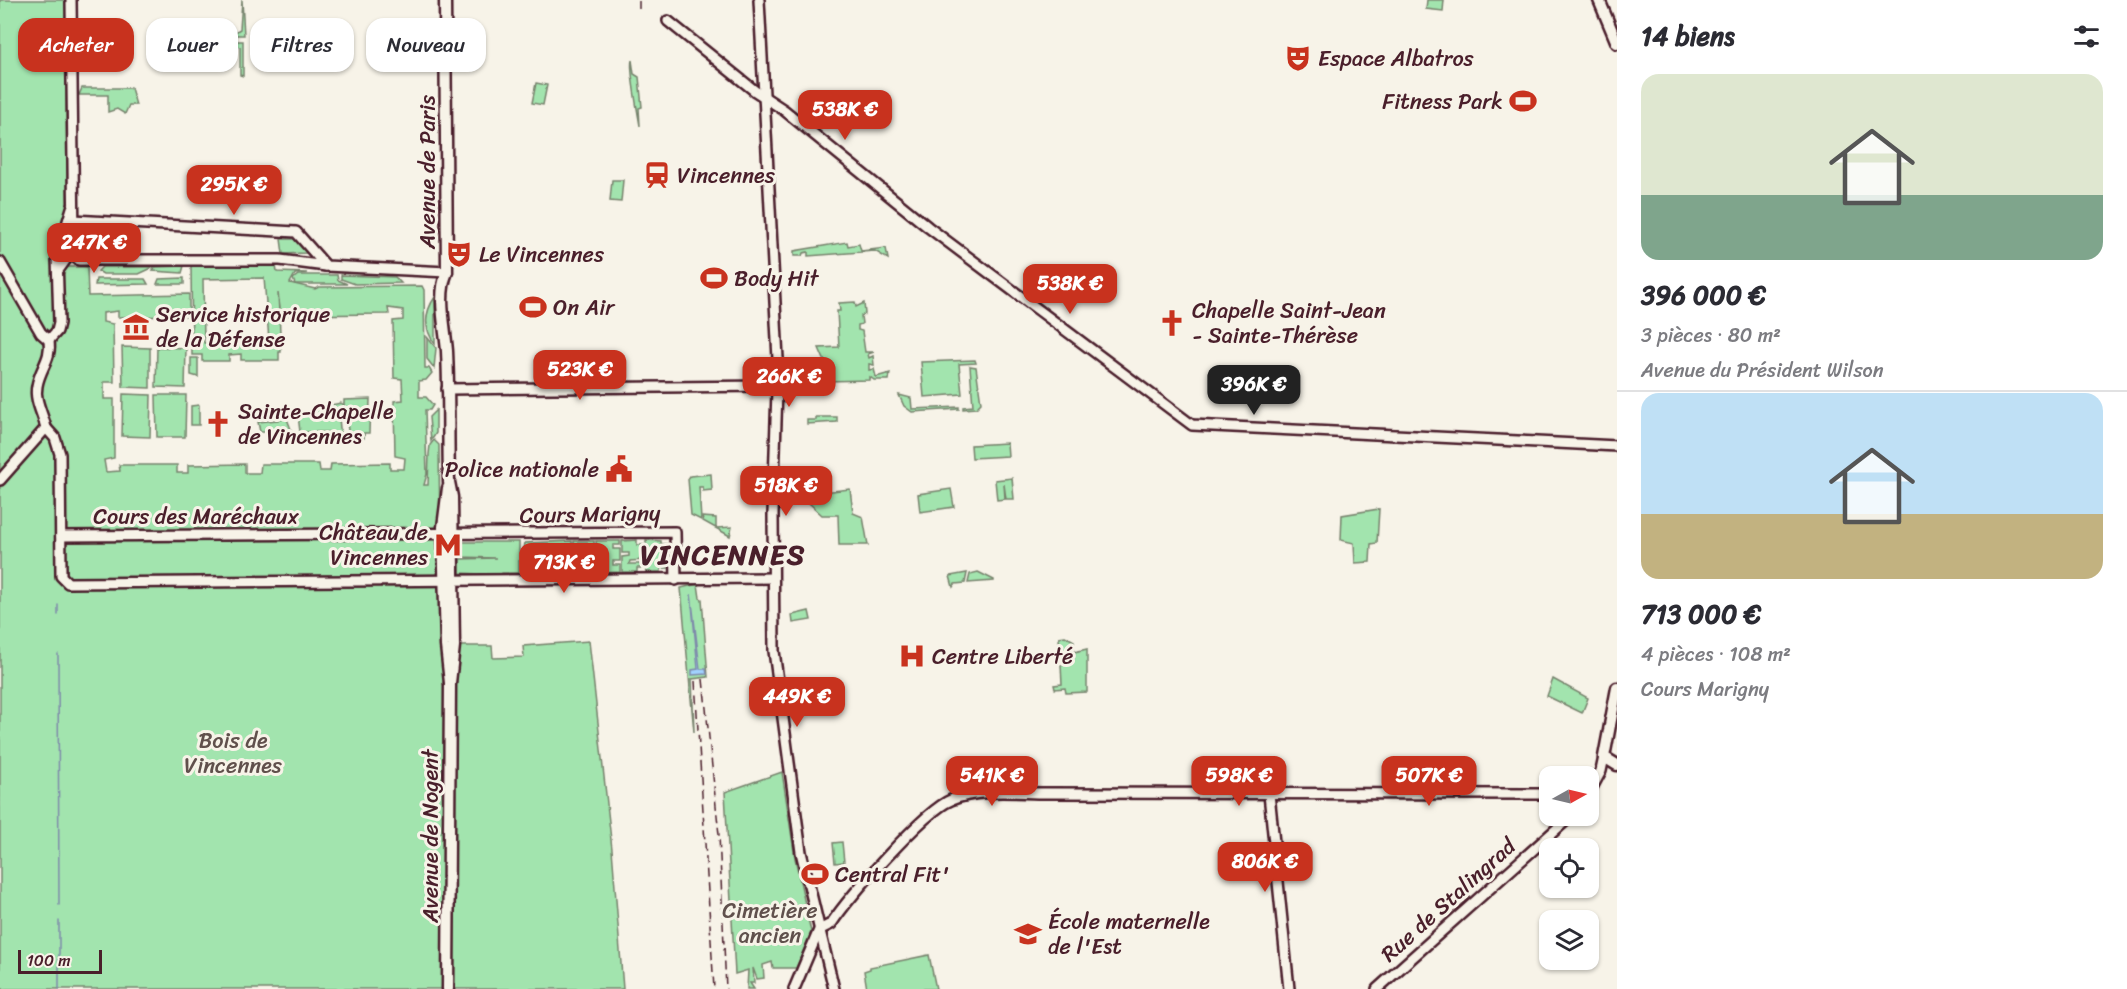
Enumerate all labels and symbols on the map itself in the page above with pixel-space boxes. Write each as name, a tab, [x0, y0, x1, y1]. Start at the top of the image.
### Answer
place label: Espace Albatros	[1318, 39, 1475, 78]
theatre icon: Espace Albatros	[1283, 43, 1313, 73]
place label: Fitness Park	[1382, 82, 1503, 121]
sports icon: Fitness Park	[1508, 86, 1538, 116]
pin: 538K €	[796, 90, 894, 141]
street label: Avenue de Paris	[408, 94, 447, 250]
place label: Vincennes	[677, 156, 776, 195]
station icon: Vincennes	[642, 160, 672, 190]
pin: 295K €	[185, 165, 283, 216]
pin: 247K €	[45, 223, 143, 274]
place label: Le Vincennes	[479, 235, 605, 274]
theatre icon: Le Vincennes	[444, 239, 474, 269]
place label: Body Hit	[734, 259, 819, 298]
sports icon: Body Hit	[699, 263, 729, 293]
pin: 538K €	[1021, 264, 1119, 315]
place label: On Air	[553, 288, 616, 327]
place label: Chapelle Saint-Jean - Sainte-Thérèse	[1192, 291, 1386, 355]
sports icon: On Air	[518, 292, 548, 322]
place label: Service historique de la Défense	[156, 295, 330, 359]
church icon: Chapelle Saint-Jean - Sainte-Thérèse	[1157, 308, 1187, 338]
museum icon: Service historique de la Défense	[121, 312, 151, 342]
pin: 523K €	[531, 350, 629, 401]
pin: 266K €	[740, 357, 838, 408]
pin: 396K €	[1205, 365, 1303, 416]
place label: Sainte-Chapelle de Vincennes	[238, 392, 394, 456]
church icon: Sainte-Chapelle de Vincennes	[203, 409, 233, 439]
place label: Police nationale	[445, 450, 599, 489]
public building icon: Police nationale	[604, 454, 634, 484]
pin: 518K €	[737, 466, 835, 517]
street label: Cours Marigny	[519, 493, 661, 535]
street label: Cours des Maréchaux	[93, 497, 300, 536]
place label: Château de Vincennes	[319, 513, 429, 577]
metro station icon: Château de Vincennes	[433, 530, 463, 560]
district label: VINCENNES	[640, 530, 806, 579]
pin: 713K €	[515, 543, 613, 594]
place label: Centre Liberté	[932, 637, 1073, 676]
hospital icon: Centre Liberté	[897, 641, 927, 671]
pin: 449K €	[748, 677, 846, 728]
park label: Bois de Vincennes	[184, 721, 283, 785]
street label: Avenue de Nogent	[411, 748, 450, 924]
pin: 541K €	[943, 756, 1041, 807]
pin: 598K €	[1190, 756, 1288, 807]
pin: 507K €	[1380, 756, 1478, 807]
north arrow	[1539, 766, 1599, 826]
street label: Rue de Stalingrad	[1371, 827, 1526, 972]
pin: 806K €	[1216, 842, 1314, 893]
place label: Central Fit'	[835, 855, 950, 894]
sports icon: Central Fit'	[800, 859, 830, 889]
park label: Cimetière ancien	[722, 891, 818, 955]
place label: École maternelle de l'Est	[1048, 902, 1210, 966]
school or university icon: École maternelle de l'Est	[1013, 919, 1043, 949]
scale bar	[18, 947, 102, 974]

